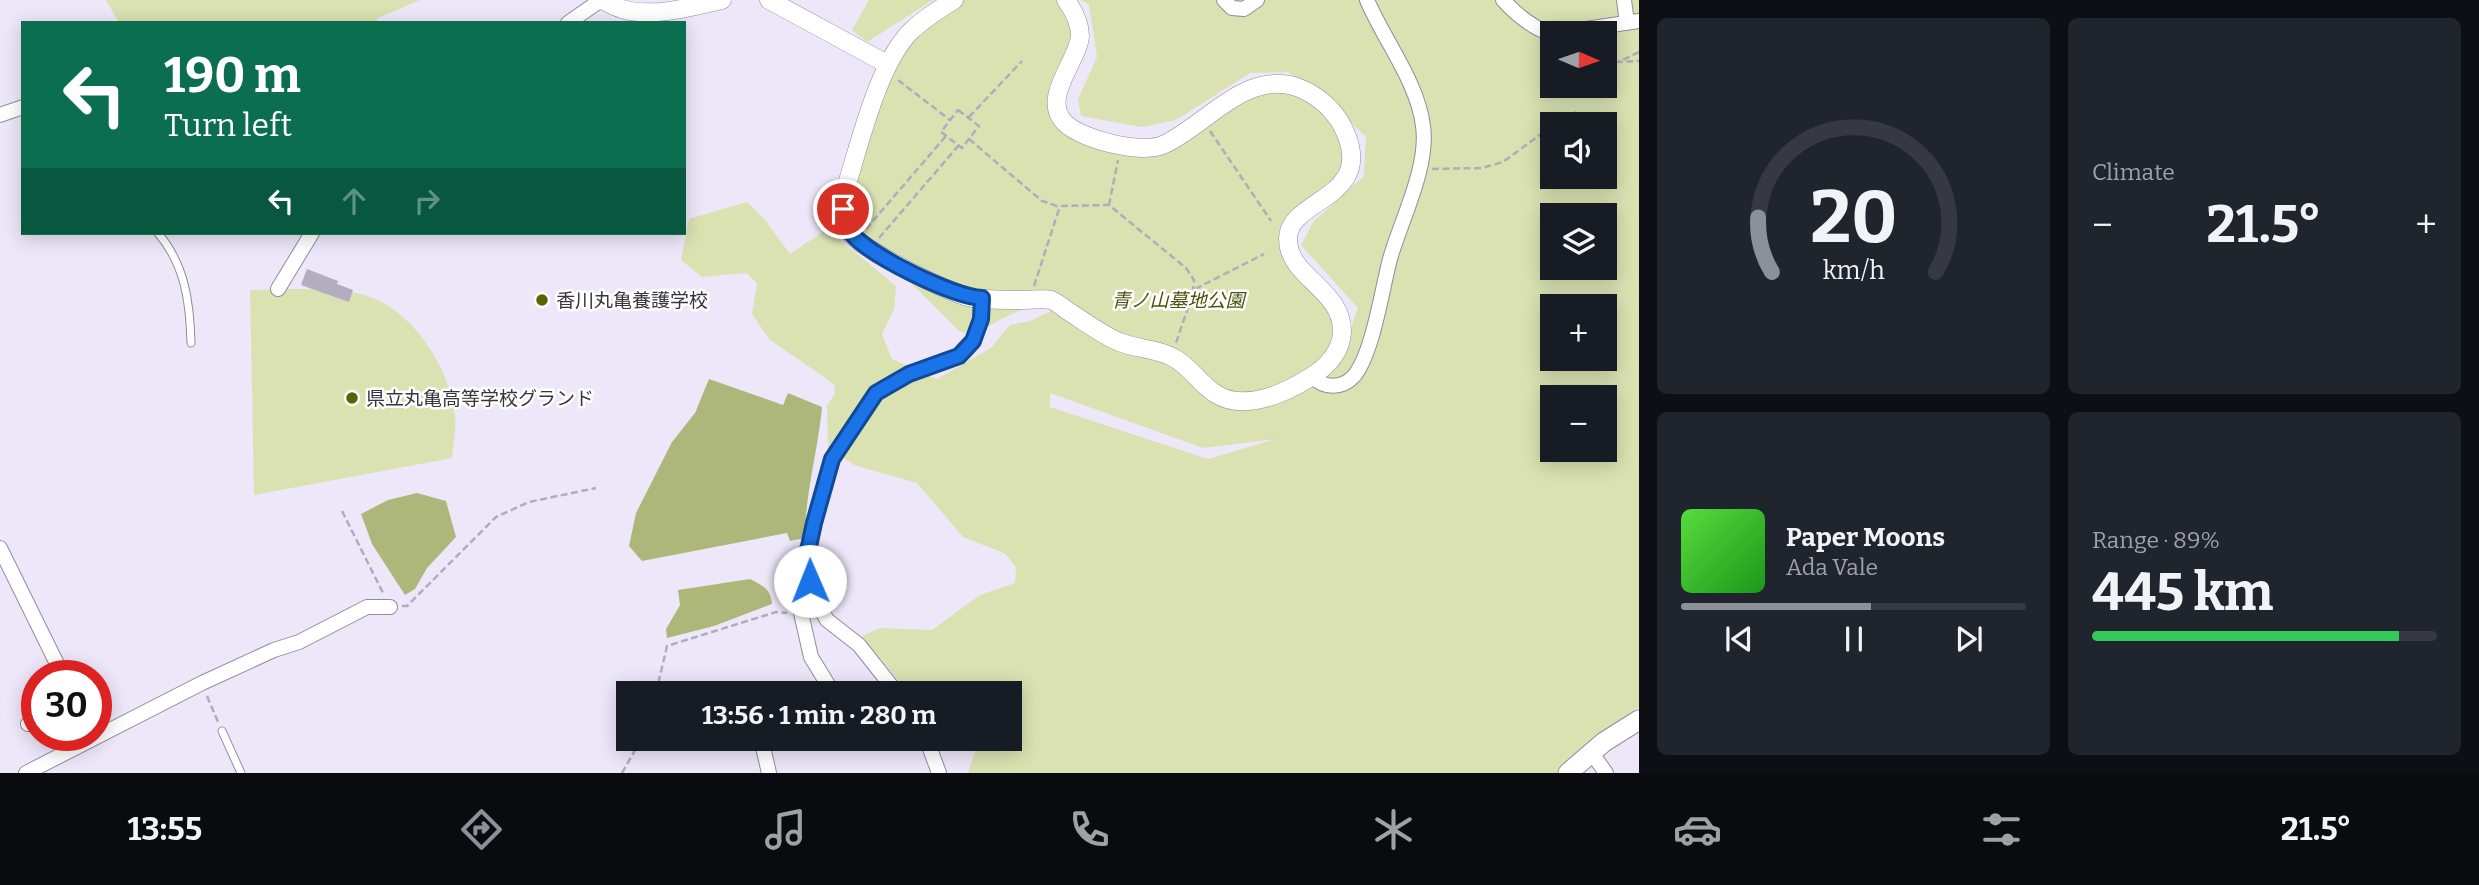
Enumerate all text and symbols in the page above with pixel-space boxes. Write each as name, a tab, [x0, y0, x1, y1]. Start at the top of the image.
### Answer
north arrow	[1540, 21, 1617, 98]
map controls	[1540, 21, 1617, 462]
text: 190 m	[164, 46, 301, 105]
icon: left	[49, 49, 140, 140]
text: Turn left	[164, 106, 292, 144]
button: sound	[1540, 112, 1617, 189]
text: Climate	[2092, 158, 2175, 186]
text: 20	[1810, 174, 1897, 261]
pin	[813, 179, 873, 239]
icon: left	[262, 182, 300, 220]
icon: ahead	[335, 182, 373, 220]
icon: right	[408, 182, 446, 220]
icon: arrive	[824, 190, 862, 228]
text: 21.5°	[2207, 193, 2322, 256]
text: −	[2092, 202, 2113, 248]
text: +	[2415, 202, 2437, 248]
button: layers	[1540, 203, 1617, 280]
text: km/h	[1823, 256, 1885, 286]
place label: 香川丸亀養護学校	[556, 289, 708, 312]
park label: 青ノ山墓地公園	[1111, 289, 1247, 312]
marker: 香川丸亀養護学校	[534, 292, 550, 308]
button: +	[1540, 294, 1617, 371]
button: −	[1540, 385, 1617, 462]
place label: 県立丸亀高等学校グランド	[366, 387, 594, 410]
marker: 県立丸亀高等学校グランド	[344, 390, 360, 406]
text: Paper Moons	[1786, 522, 1945, 553]
text: Range · 89%	[2092, 526, 2220, 554]
position arrow	[773, 544, 847, 618]
text: Ada Vale	[1786, 553, 1878, 581]
text: 445 km	[2092, 561, 2273, 624]
icon: previous	[1720, 620, 1758, 658]
icon: pause	[1835, 620, 1873, 658]
icon: next	[1950, 620, 1988, 658]
speed limit sign: 30	[21, 660, 112, 751]
text: 13:56 · 1 min · 280 m	[702, 700, 936, 731]
icon: directions	[457, 805, 506, 854]
icon: music	[761, 805, 810, 854]
icon: phone	[1065, 805, 1114, 854]
icon: climate	[1369, 805, 1418, 854]
icon: car	[1673, 805, 1722, 854]
icon: filters	[1977, 805, 2026, 854]
text: 13:55	[127, 810, 202, 848]
text: 21.5°	[2281, 810, 2351, 848]

